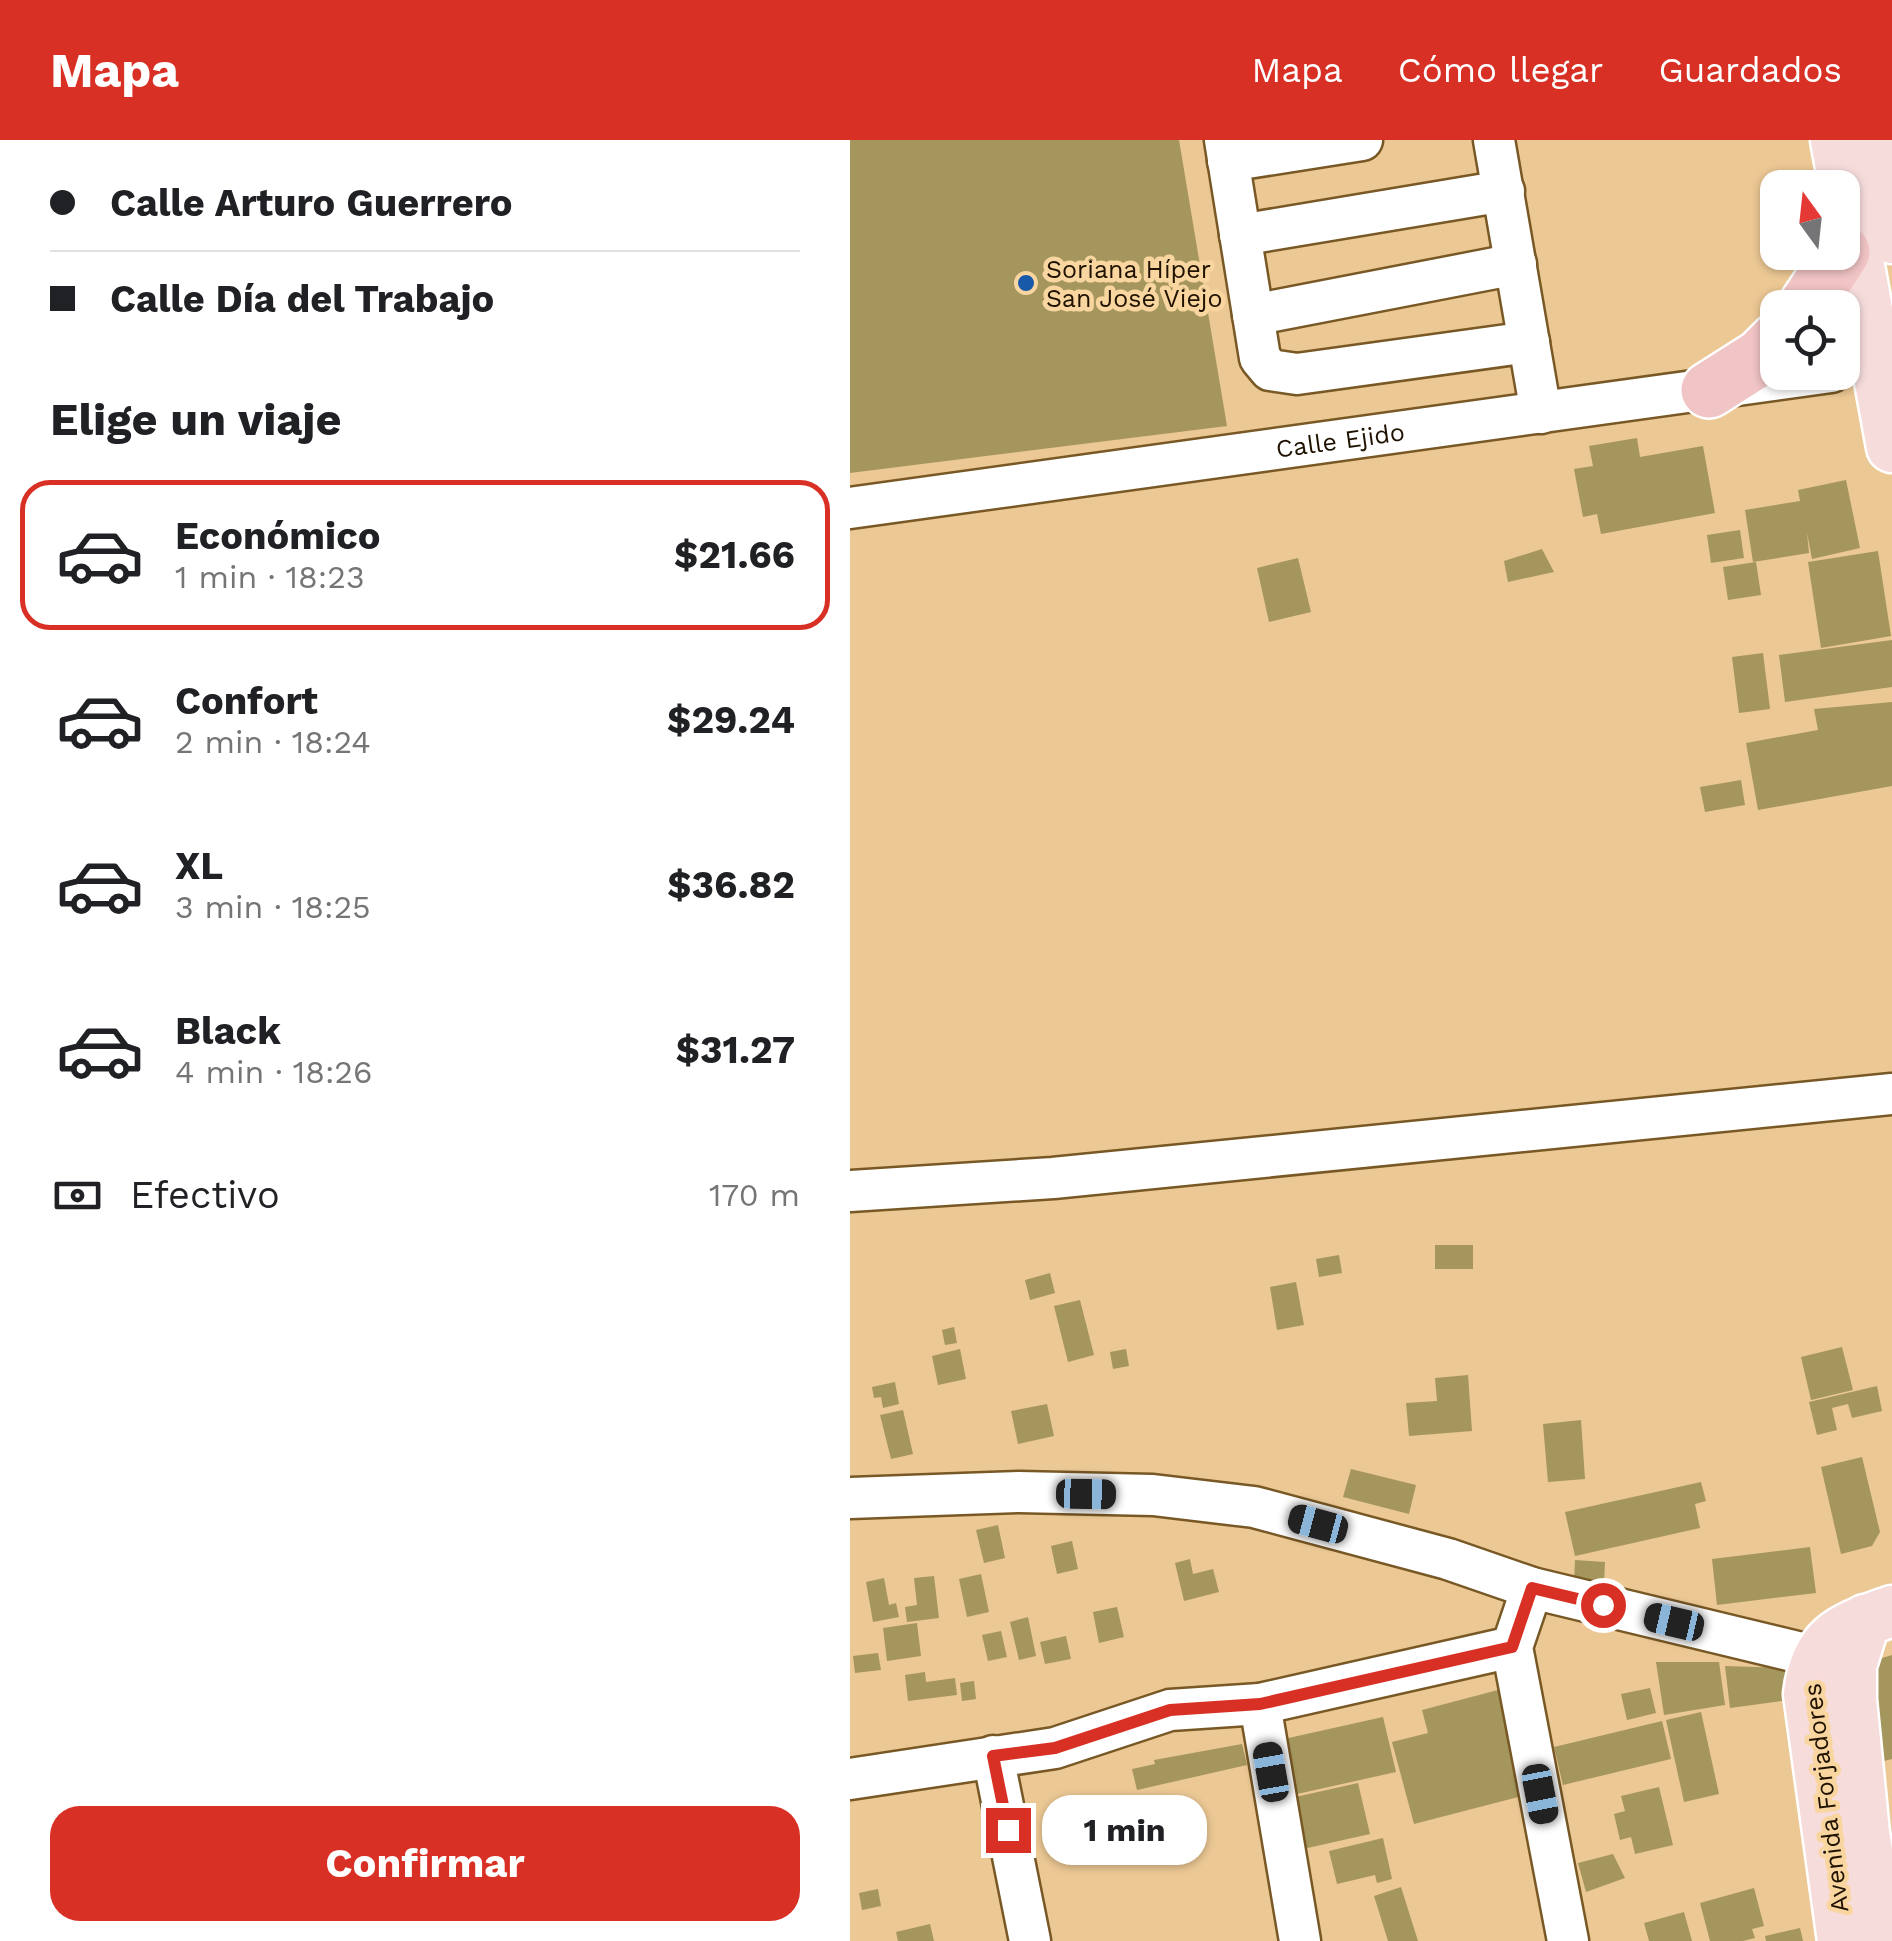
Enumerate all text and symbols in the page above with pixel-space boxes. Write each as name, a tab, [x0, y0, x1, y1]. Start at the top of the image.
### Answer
text: Mapa	[50, 42, 179, 99]
text: Mapa	[1251, 49, 1343, 91]
text: Cómo llegar	[1398, 49, 1603, 91]
text: Guardados	[1658, 49, 1842, 91]
north arrow	[1760, 170, 1860, 270]
map controls	[1760, 170, 1860, 390]
text: Calle Arturo Guerrero	[110, 181, 513, 225]
place label: Soriana Híper San José Viejo	[1046, 255, 1222, 313]
marker: Soriana Híper San José Viejo	[1015, 272, 1037, 294]
text: Calle Día del Trabajo	[110, 277, 494, 321]
button: locate	[1760, 290, 1860, 390]
text: Elige un viaje	[50, 393, 342, 446]
street label: Calle Ejido	[1274, 417, 1406, 463]
icon: car	[55, 510, 145, 600]
text: Económico	[175, 514, 380, 558]
text: $21.66	[674, 533, 795, 577]
text: 1 min · 18:23	[175, 558, 365, 596]
icon: car	[55, 675, 145, 765]
text: Confort	[175, 679, 318, 723]
text: $29.24	[667, 698, 795, 742]
text: 2 min · 18:24	[175, 723, 371, 761]
icon: car	[55, 840, 145, 930]
text: XL	[175, 844, 223, 888]
text: $36.82	[667, 863, 795, 907]
text: 3 min · 18:25	[175, 888, 371, 926]
icon: car	[55, 1005, 145, 1095]
text: Black	[175, 1009, 281, 1053]
text: $31.27	[676, 1028, 795, 1072]
text: 4 min · 18:26	[175, 1053, 372, 1091]
icon: cash	[50, 1168, 105, 1223]
text: Efectivo	[130, 1173, 280, 1217]
text: 170 m	[709, 1176, 800, 1214]
car	[1056, 1478, 1116, 1510]
car	[1285, 1502, 1351, 1546]
route start	[1581, 1583, 1626, 1628]
car	[1641, 1601, 1707, 1643]
street label: Avenida Forjadores	[1798, 1682, 1854, 1914]
car	[1251, 1740, 1291, 1804]
car	[1520, 1762, 1560, 1826]
callout: 1 min	[1043, 1795, 1208, 1865]
button: Confirmar	[50, 1806, 800, 1921]
route end	[986, 1808, 1031, 1853]
text: 1 min	[1083, 1811, 1166, 1849]

